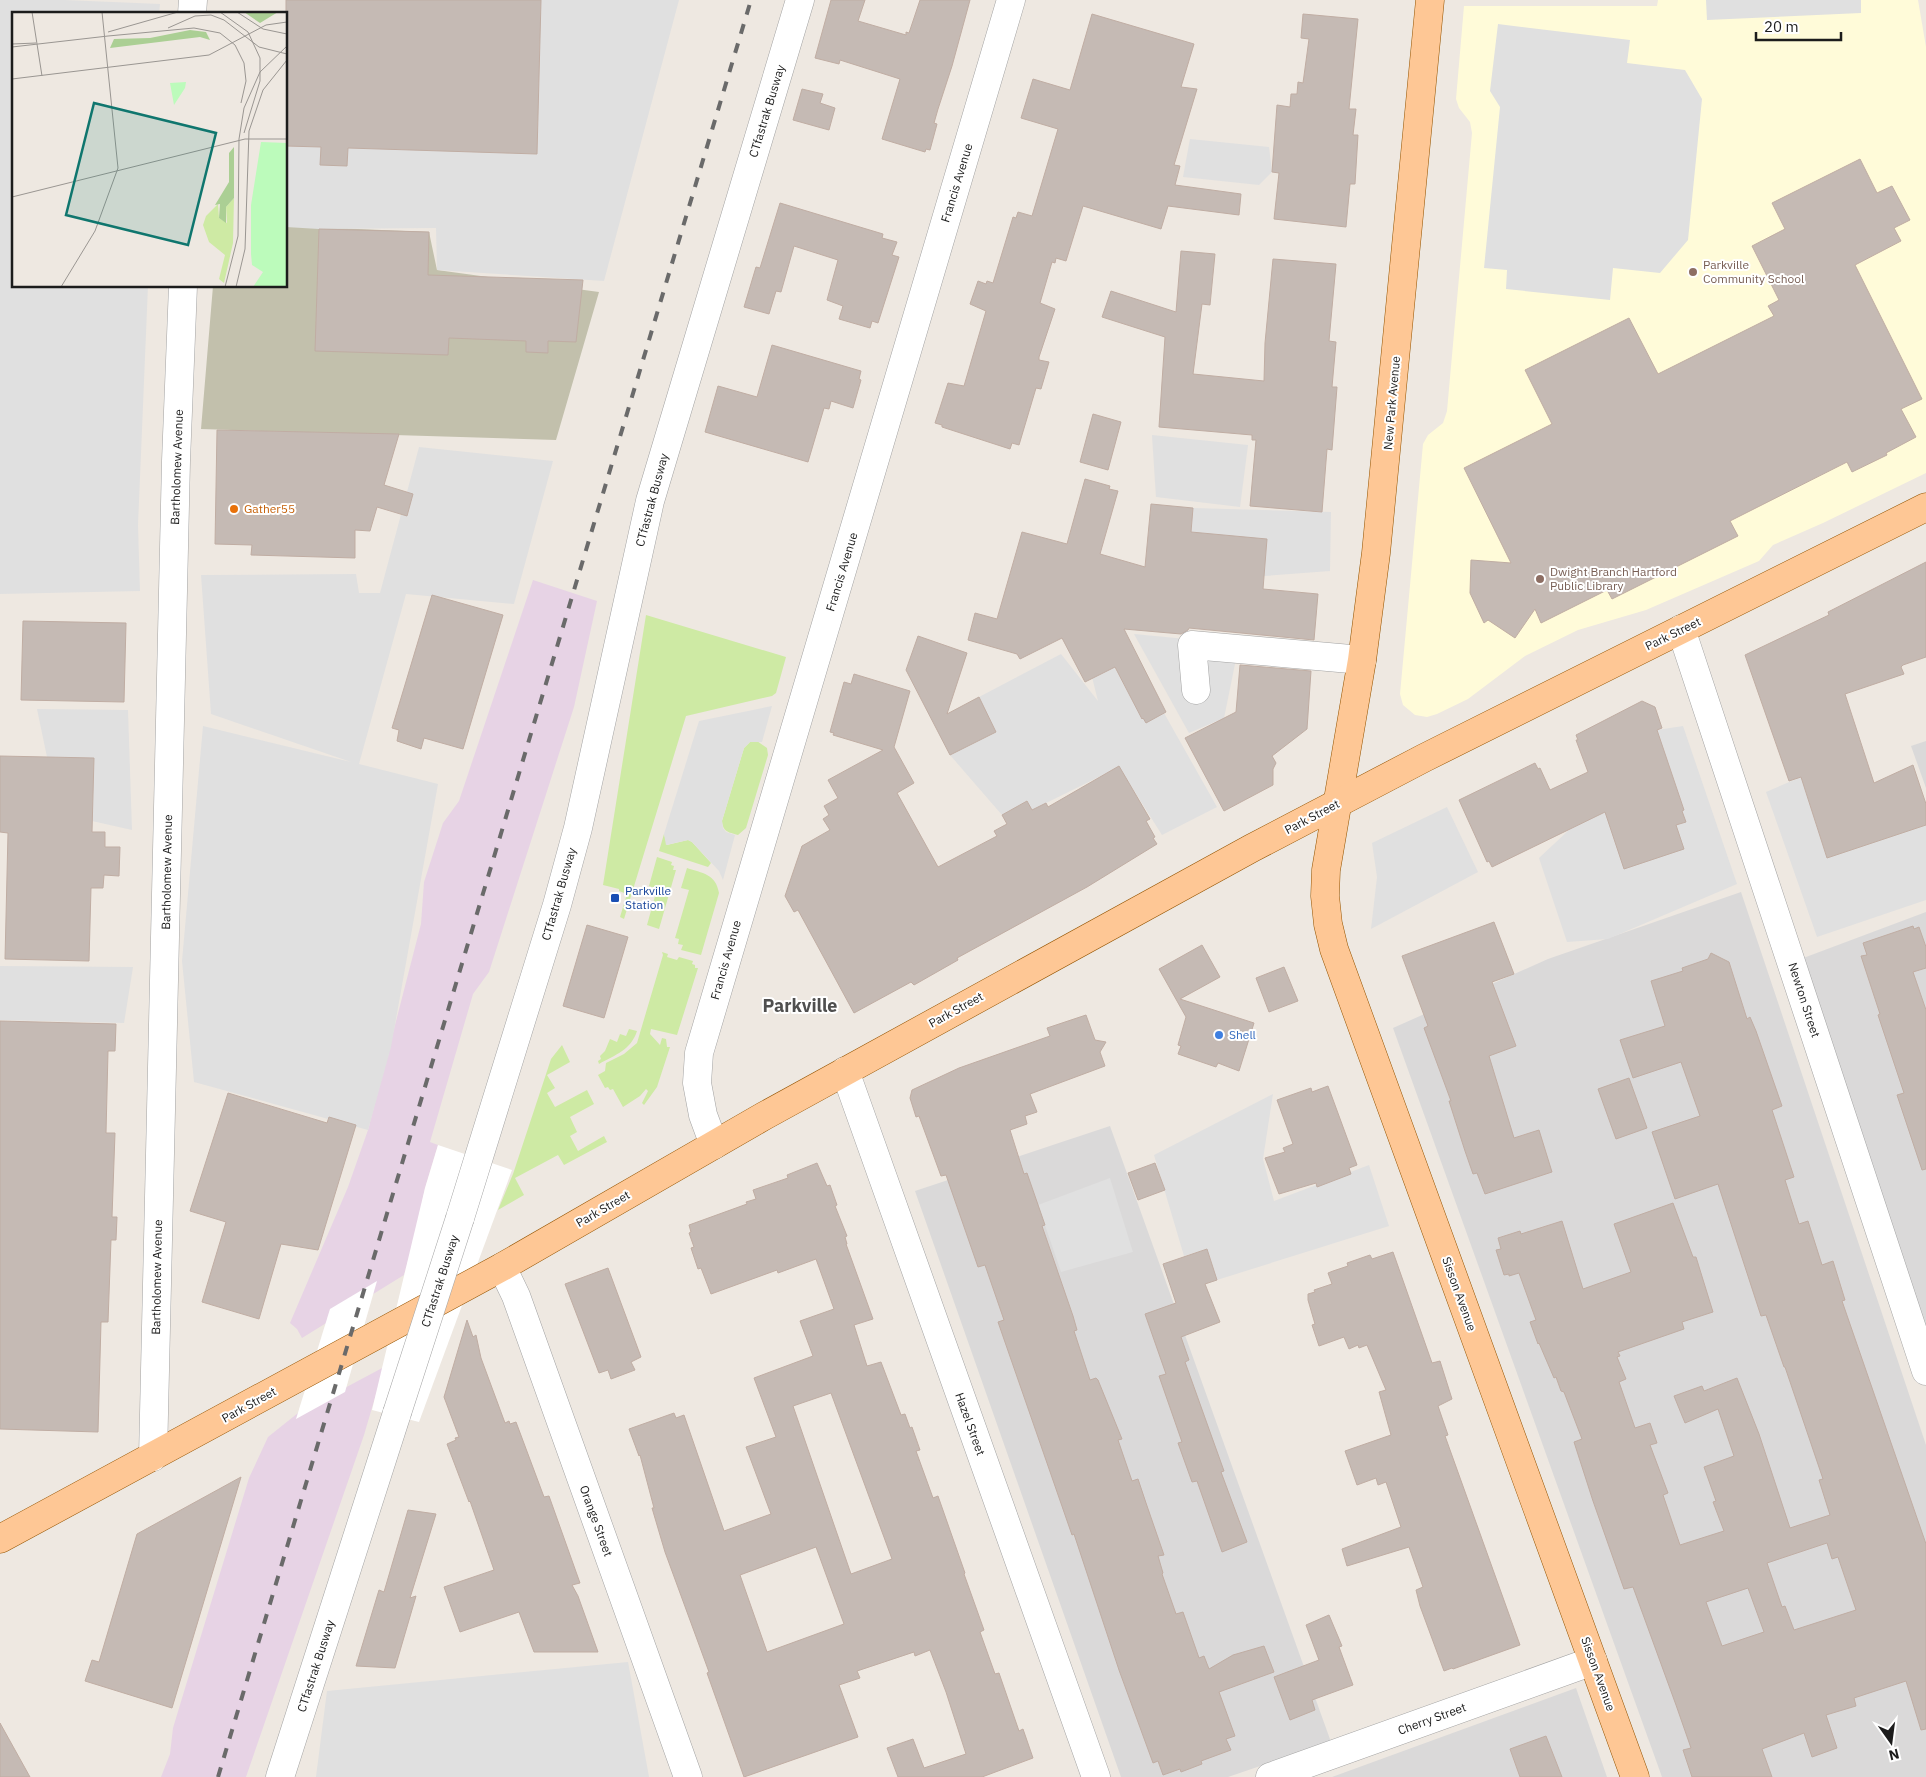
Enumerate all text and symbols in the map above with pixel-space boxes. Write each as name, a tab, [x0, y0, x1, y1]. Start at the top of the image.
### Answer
scale bar	[1756, 10, 1841, 42]
inset map	[12, 12, 288, 288]
text: 20 m	[1764, 17, 1799, 36]
street label: CTfastrak Busway	[745, 63, 788, 159]
street label: Francis Avenue	[937, 141, 976, 224]
place label: Parkville Community School	[1703, 257, 1804, 286]
marker: Parkville Community School	[1687, 266, 1699, 278]
street label: New Park Avenue	[1380, 355, 1403, 451]
street label: Bartholomew Avenue	[167, 409, 186, 525]
street label: CTfastrak Busway	[632, 451, 671, 548]
place label: Gather55	[244, 501, 295, 516]
marker: Gather55	[228, 503, 240, 515]
street label: Francis Avenue	[822, 530, 861, 613]
place label: Dwight Branch Hartford Public Library	[1550, 564, 1677, 593]
marker: Dwight Branch Hartford Public Library	[1534, 573, 1546, 585]
street label: Park Street	[1643, 614, 1703, 653]
street label: Park Street	[1282, 796, 1342, 837]
street label: Bartholomew Avenue	[158, 814, 175, 930]
street label: CTfastrak Busway	[538, 846, 579, 942]
place label: Parkville Station	[625, 883, 671, 912]
marker: Parkville Station	[609, 892, 621, 904]
street label: Francis Avenue	[707, 918, 744, 1001]
street label: Newton Street	[1785, 961, 1824, 1039]
street label: Park Street	[926, 988, 986, 1031]
district label: Parkville	[763, 994, 837, 1017]
place label: Shell	[1229, 1027, 1256, 1042]
marker: Shell	[1213, 1029, 1225, 1041]
street label: Park Street	[573, 1187, 633, 1230]
street label: Bartholomew Avenue	[148, 1219, 165, 1335]
street label: CTfastrak Busway	[418, 1233, 462, 1329]
street label: Sisson Avenue	[1439, 1255, 1480, 1333]
street label: Park Street	[219, 1383, 279, 1426]
street label: Hazel Street	[952, 1390, 989, 1457]
street label: Orange Street	[577, 1483, 616, 1558]
street label: CTfastrak Busway	[294, 1618, 338, 1714]
street label: Sisson Avenue	[1578, 1635, 1619, 1713]
street label: Cherry Street	[1396, 1699, 1468, 1738]
north arrow	[1866, 1717, 1916, 1767]
text: N	[1887, 1745, 1901, 1765]

